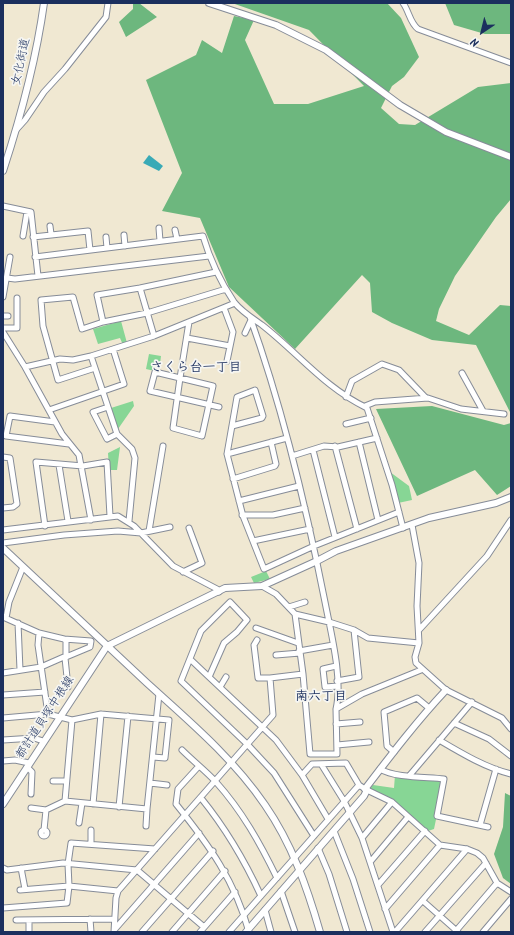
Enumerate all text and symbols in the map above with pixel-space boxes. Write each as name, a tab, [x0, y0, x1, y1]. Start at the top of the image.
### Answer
north arrow	[462, 12, 502, 52]
text: N	[467, 32, 483, 51]
street label: 女化街道	[10, 37, 34, 87]
district label: さくら台一丁目	[151, 361, 241, 377]
street label: 都計道貝塚中根線	[14, 674, 78, 762]
district label: 南六丁目	[295, 690, 347, 706]

